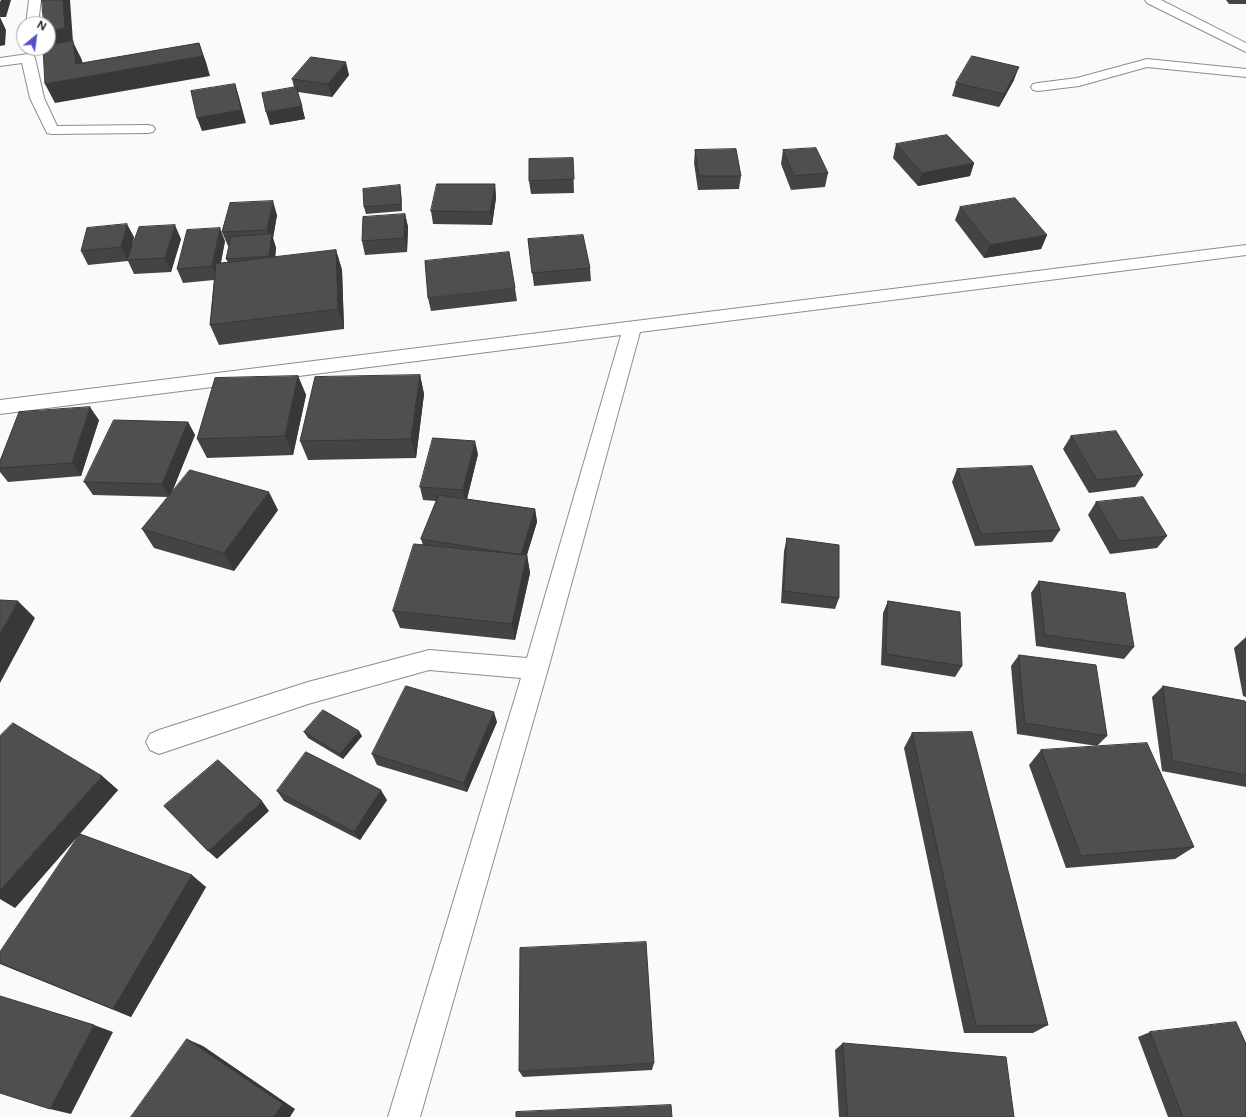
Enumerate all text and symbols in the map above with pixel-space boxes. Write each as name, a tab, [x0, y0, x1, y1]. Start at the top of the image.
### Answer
north arrow	[16, 16, 56, 56]
text: N	[35, 18, 48, 34]

